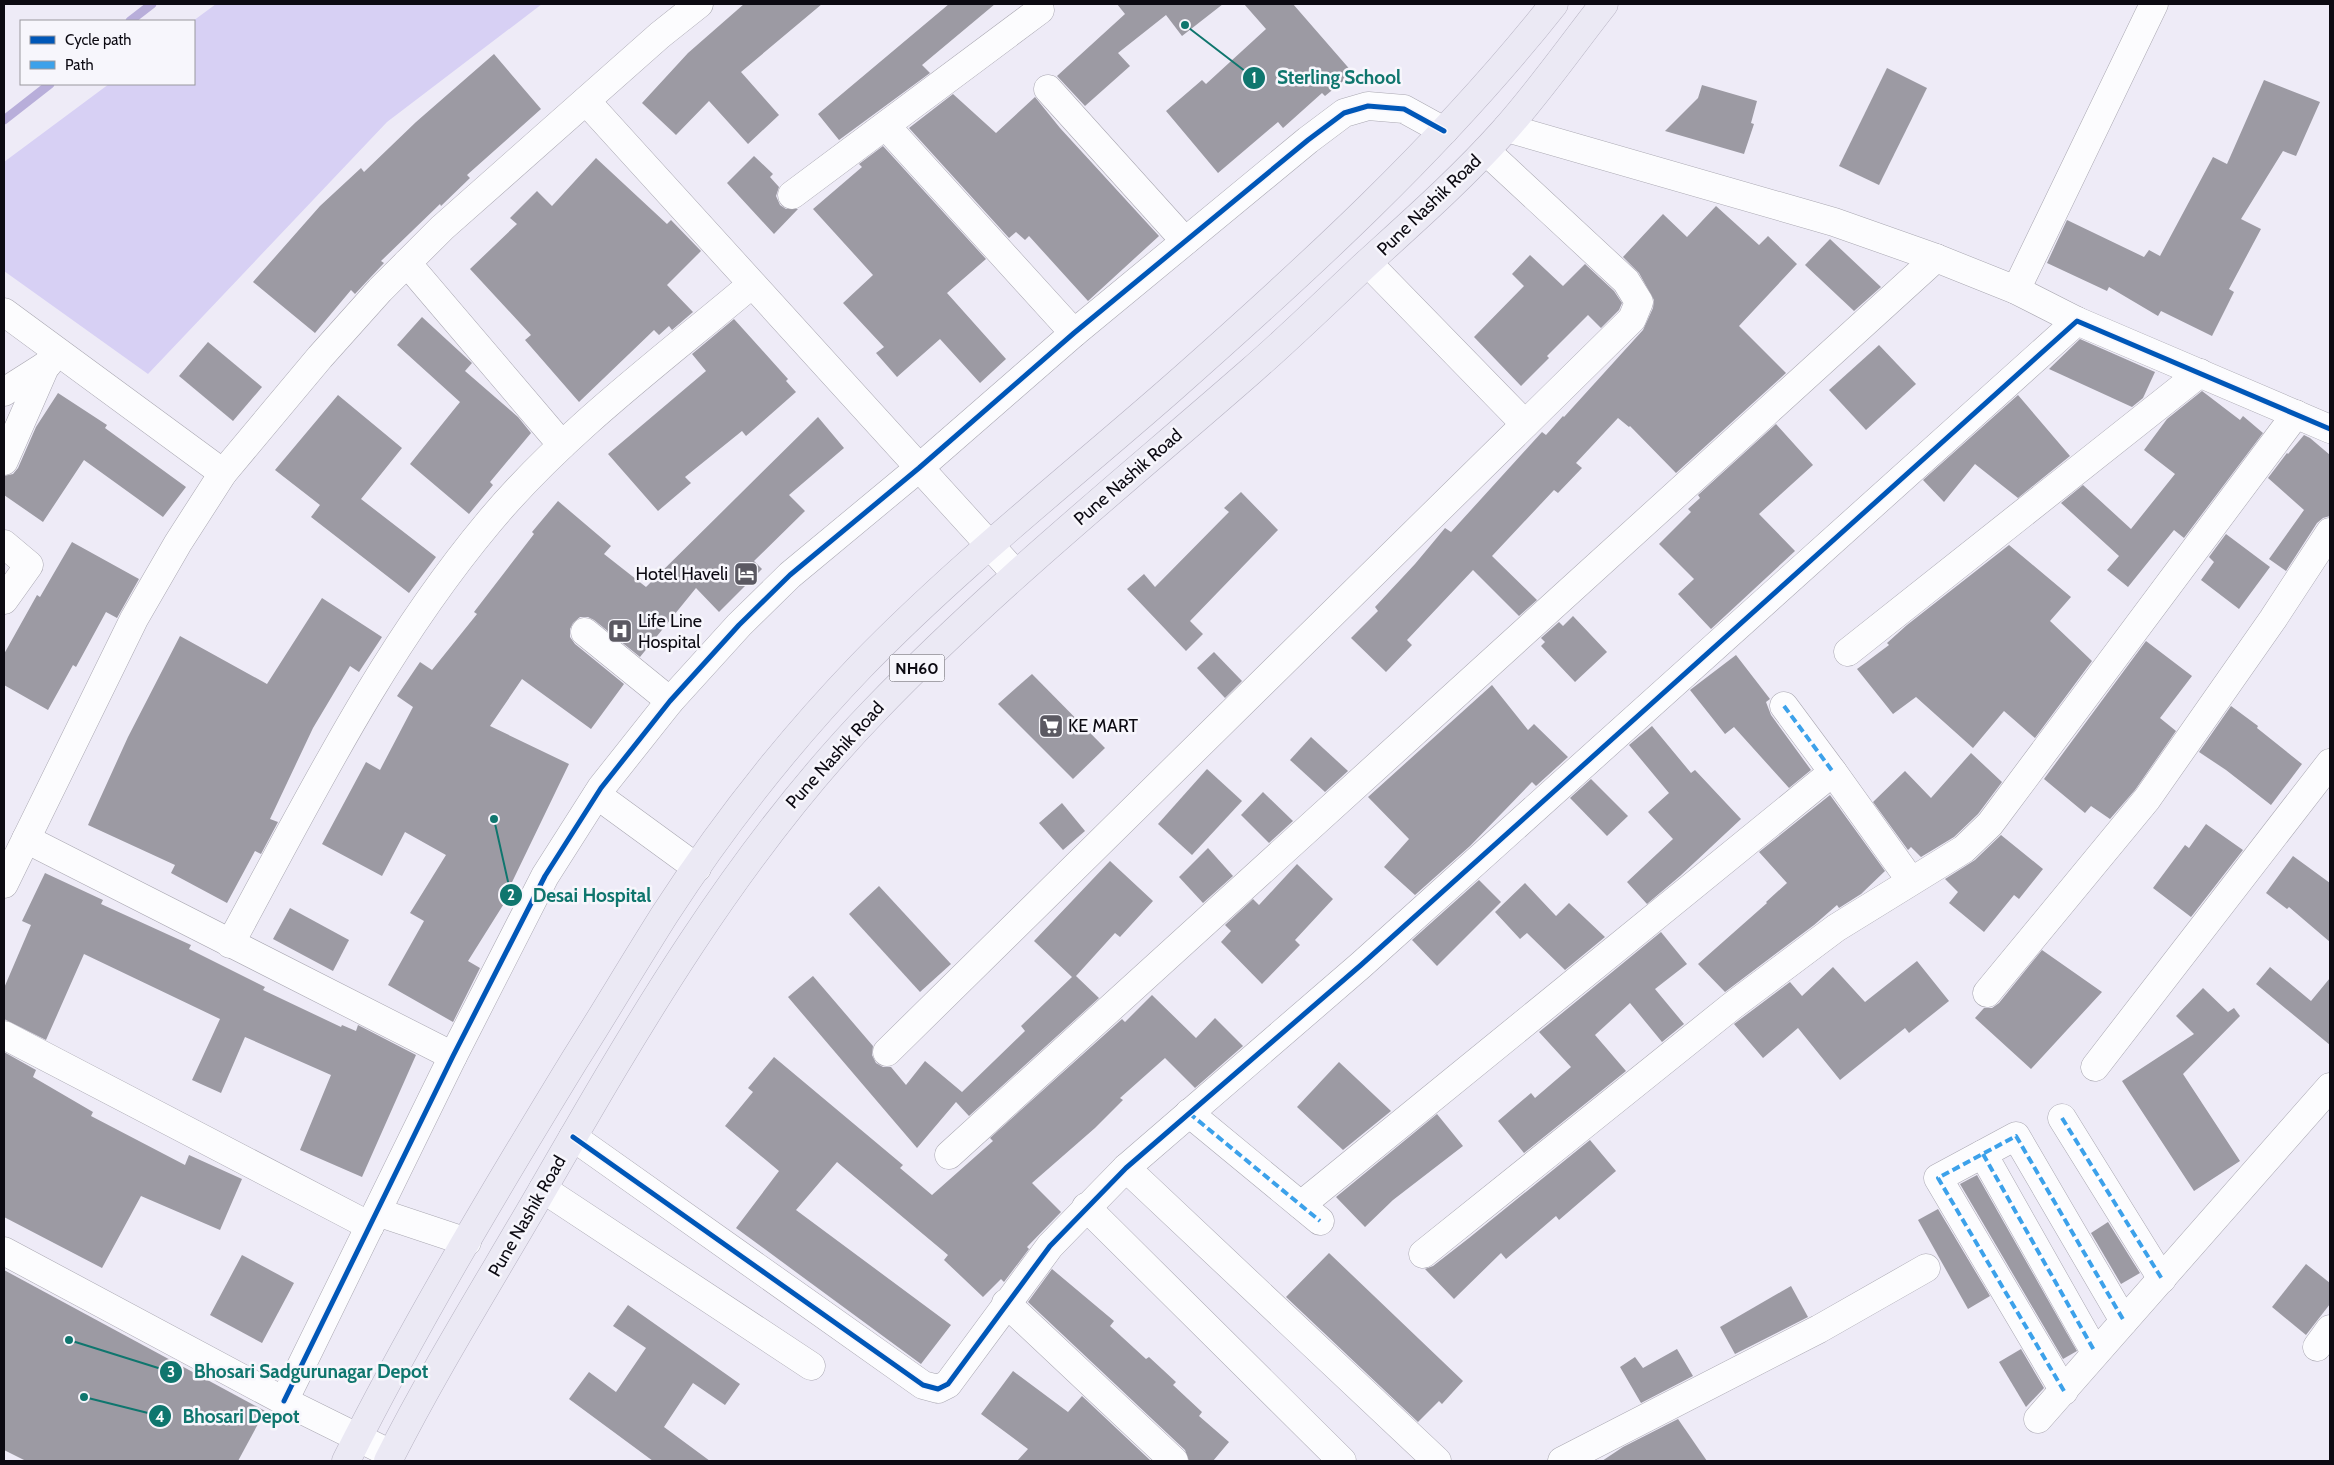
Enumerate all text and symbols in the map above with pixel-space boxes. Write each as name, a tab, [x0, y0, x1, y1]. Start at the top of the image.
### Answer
legend	[20, 20, 195, 85]
text: Cycle path	[65, 31, 131, 49]
text: Path	[65, 56, 94, 74]
callout: Sterling School	[1242, 61, 1411, 95]
text: Sterling School	[1277, 66, 1401, 89]
text: 1	[1251, 69, 1257, 87]
street label: Pune Nashik Road	[1372, 150, 1486, 260]
street label: Pune Nashik Road	[1069, 424, 1187, 530]
hotel icon: Hotel Haveli	[733, 561, 759, 587]
place label: Hotel Haveli	[635, 563, 728, 585]
place label: Life Line Hospital	[638, 610, 702, 653]
hospital icon: Life Line Hospital	[607, 618, 633, 644]
road number: NH60	[890, 654, 944, 681]
street label: Pune Nashik Road	[781, 697, 889, 813]
supermarket icon: KE MART	[1038, 713, 1064, 739]
place label: KE MART	[1068, 715, 1139, 737]
callout: Desai Hospital	[498, 878, 662, 912]
text: Desai Hospital	[533, 884, 651, 907]
text: 2	[507, 886, 515, 904]
street label: Pune Nashik Road	[483, 1151, 571, 1281]
callout: Bhosari Sadgurunagar Depot	[158, 1355, 438, 1389]
text: Bhosari Sadgurunagar Depot	[194, 1360, 429, 1383]
text: 3	[167, 1363, 175, 1381]
callout: Bhosari Depot	[148, 1399, 310, 1433]
text: Bhosari Depot	[182, 1405, 300, 1428]
text: 4	[155, 1408, 165, 1426]

